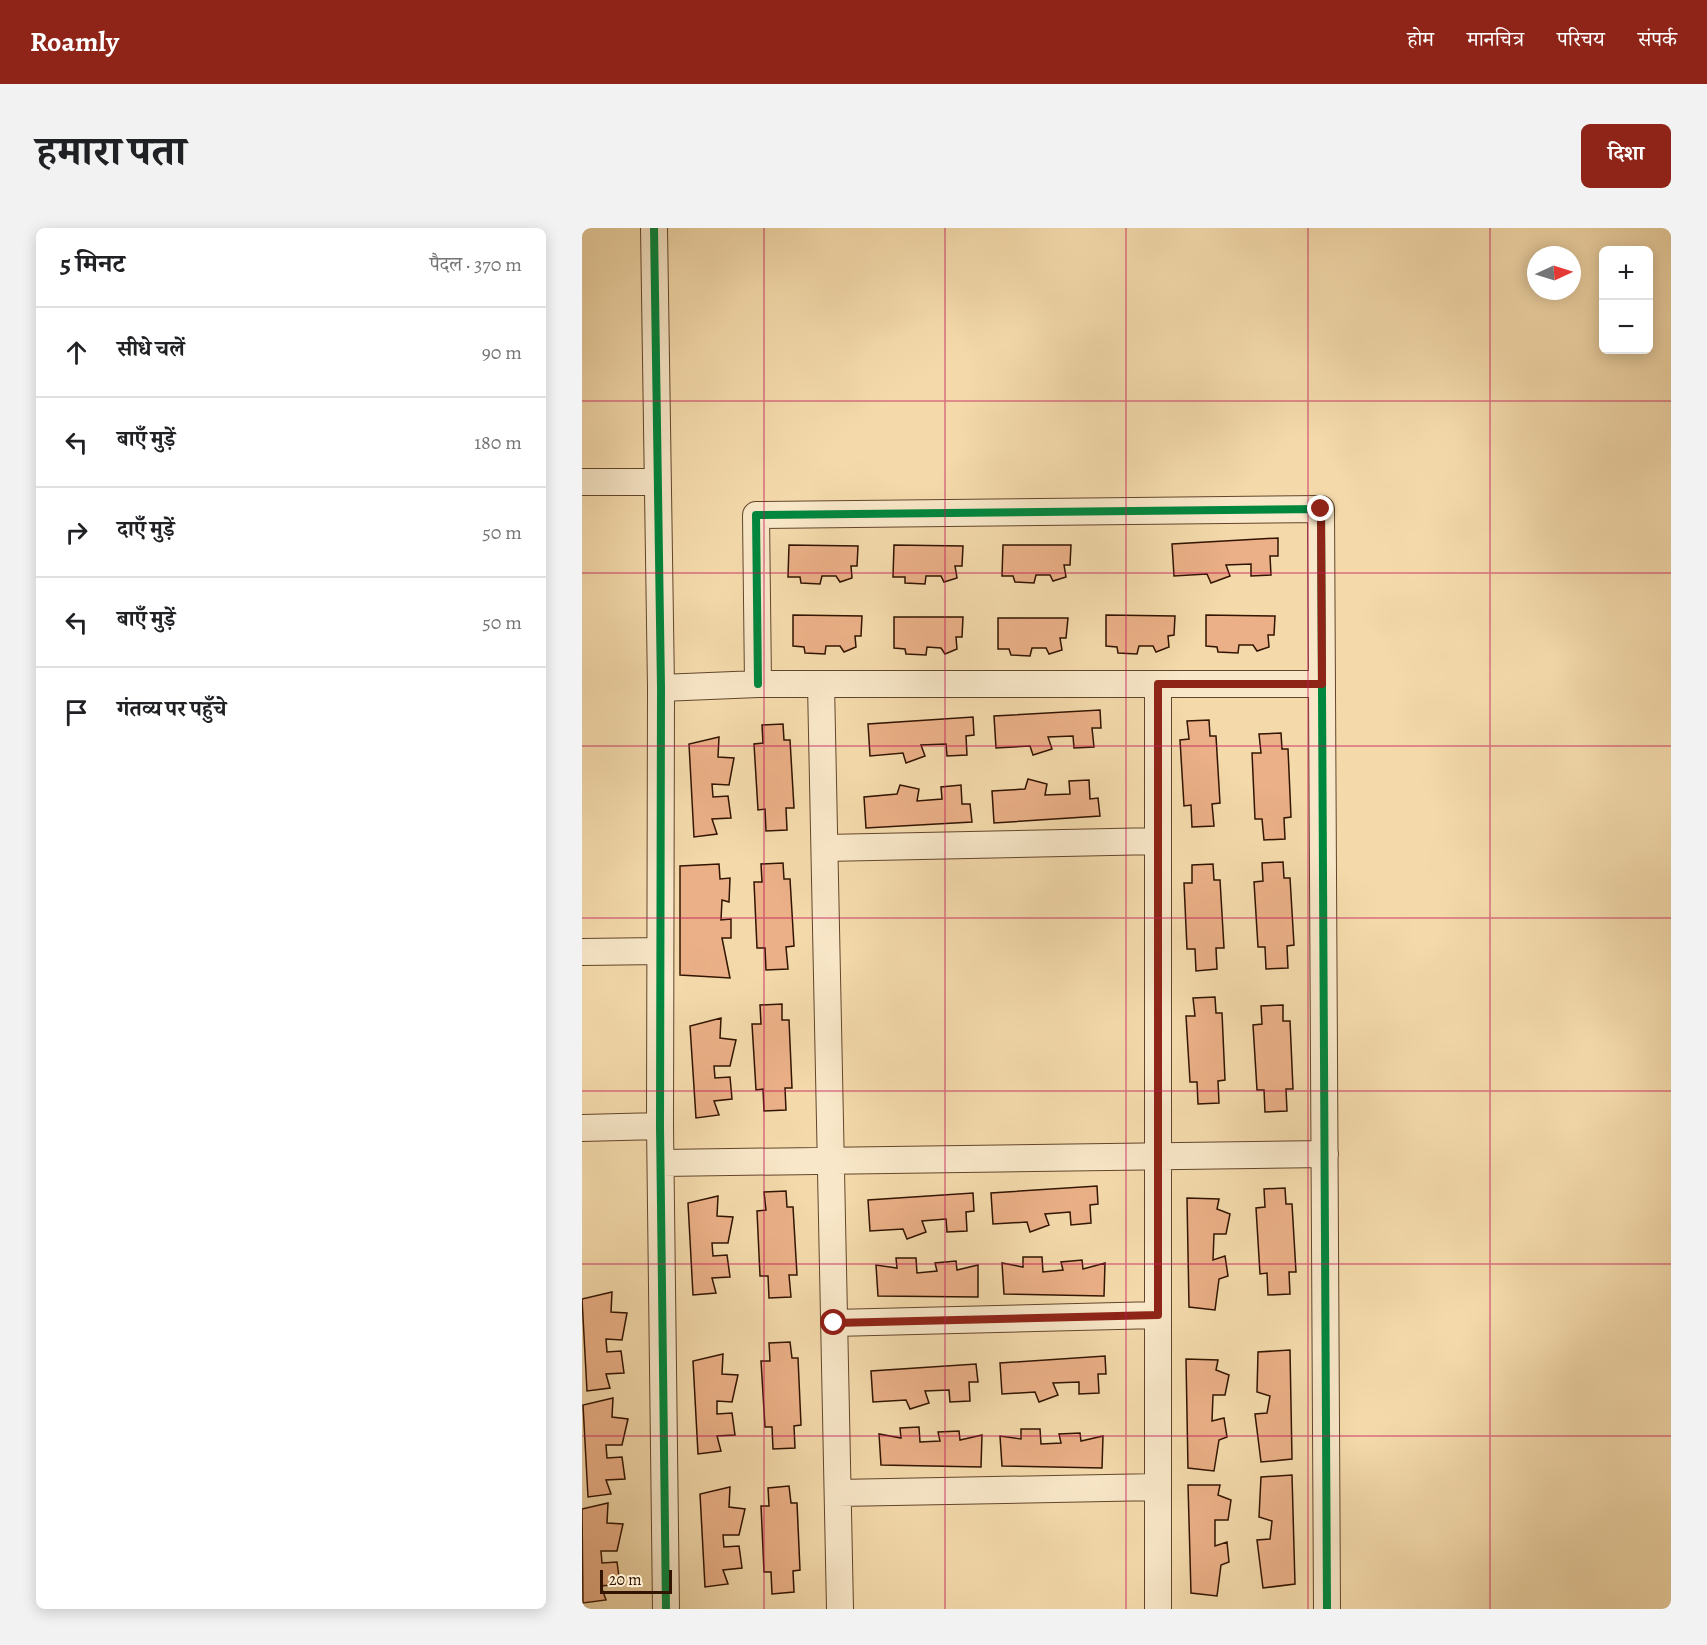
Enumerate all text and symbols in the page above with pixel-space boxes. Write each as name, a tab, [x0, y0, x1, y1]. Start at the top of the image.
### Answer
text: Roamly	[30, 23, 119, 61]
text: होम	[1407, 25, 1434, 53]
text: मानचित्र	[1467, 25, 1524, 53]
text: परिचय	[1557, 25, 1605, 53]
text: संपर्क	[1638, 25, 1677, 53]
text: हमारा पता	[36, 122, 186, 179]
button: दिशा	[1581, 124, 1671, 188]
text: 5 मिनट	[60, 246, 125, 281]
north arrow	[1527, 246, 1581, 300]
map controls	[1599, 246, 1653, 354]
button: +	[1599, 246, 1653, 300]
text: पैदल · 370 m	[429, 251, 522, 278]
button: −	[1599, 300, 1653, 354]
text: सीधे चलें	[117, 334, 185, 364]
icon: ahead	[60, 336, 93, 369]
text: 90 m	[482, 339, 522, 366]
text: बाएँ मुड़ें	[117, 424, 175, 454]
icon: left	[60, 426, 93, 459]
text: 180 m	[474, 429, 522, 456]
route end	[1307, 495, 1333, 521]
text: दाएँ मुड़ें	[117, 514, 175, 544]
icon: right	[60, 516, 93, 549]
text: 50 m	[482, 519, 522, 546]
text: बाएँ मुड़ें	[117, 604, 175, 634]
icon: left	[60, 606, 93, 639]
text: 50 m	[482, 609, 522, 636]
text: गंतव्य पर पहुँचे	[117, 694, 226, 724]
icon: arrive	[60, 696, 93, 729]
route start	[820, 1309, 846, 1335]
scale bar	[600, 1567, 672, 1594]
text: 20 m	[609, 1569, 642, 1591]

